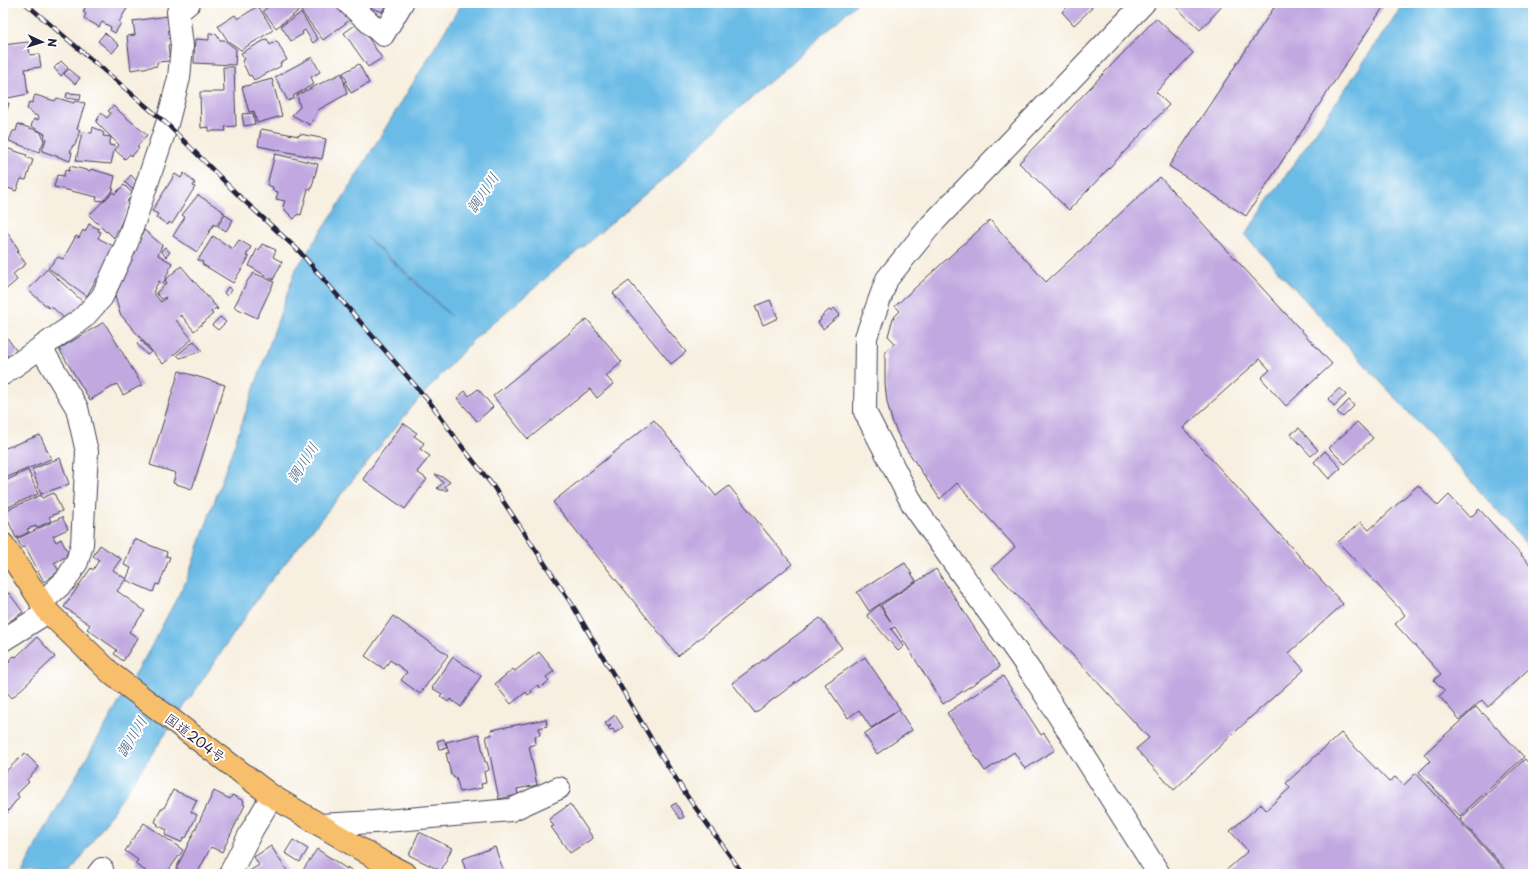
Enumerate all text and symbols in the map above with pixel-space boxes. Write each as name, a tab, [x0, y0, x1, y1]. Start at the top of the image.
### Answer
north arrow	[22, 22, 62, 62]
text: N	[44, 38, 61, 48]
water label: 調川川	[460, 167, 504, 217]
water label: 調川川	[280, 437, 324, 487]
street label: 国道204号	[161, 708, 230, 767]
water label: 調川川	[109, 711, 152, 761]

